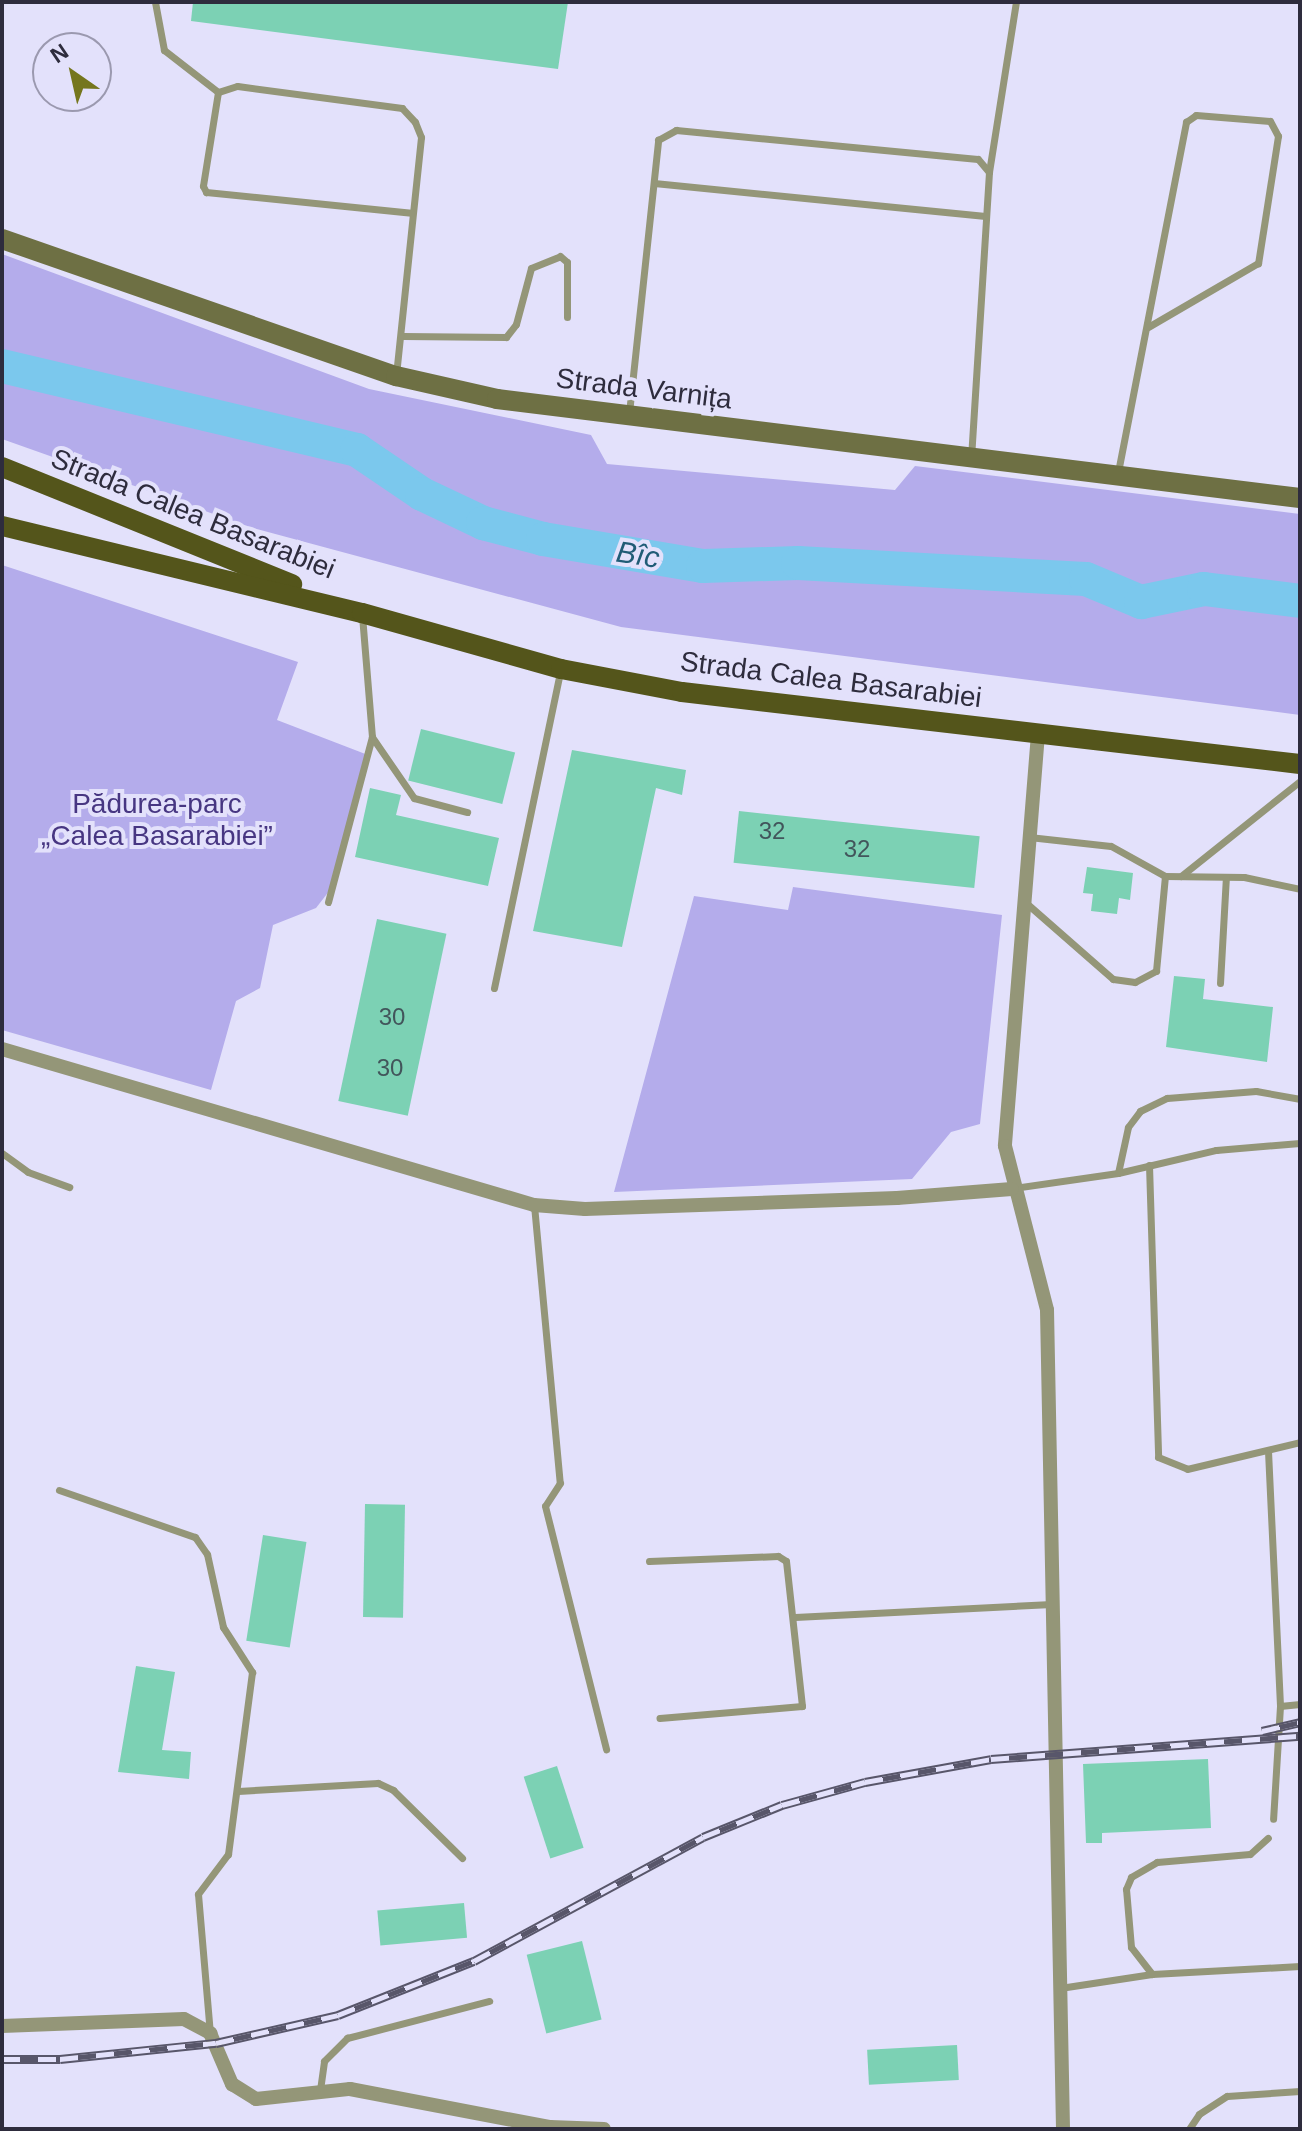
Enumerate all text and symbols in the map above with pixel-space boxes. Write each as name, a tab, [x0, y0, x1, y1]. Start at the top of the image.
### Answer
north arrow	[32, 32, 112, 112]
text: N	[46, 39, 73, 68]
street label: Strada Varnița	[554, 362, 734, 416]
street label: Strada Calea Basarabiei	[46, 442, 340, 586]
water label: Bîc	[614, 534, 662, 576]
street label: Strada Calea Basarabiei	[678, 645, 984, 715]
park label: Pădurea-parc „Calea Basarabiei”	[41, 787, 273, 853]
house number: 32	[759, 817, 785, 845]
house number: 32	[844, 835, 870, 863]
house number: 30	[379, 1003, 405, 1031]
house number: 30	[377, 1054, 403, 1082]

